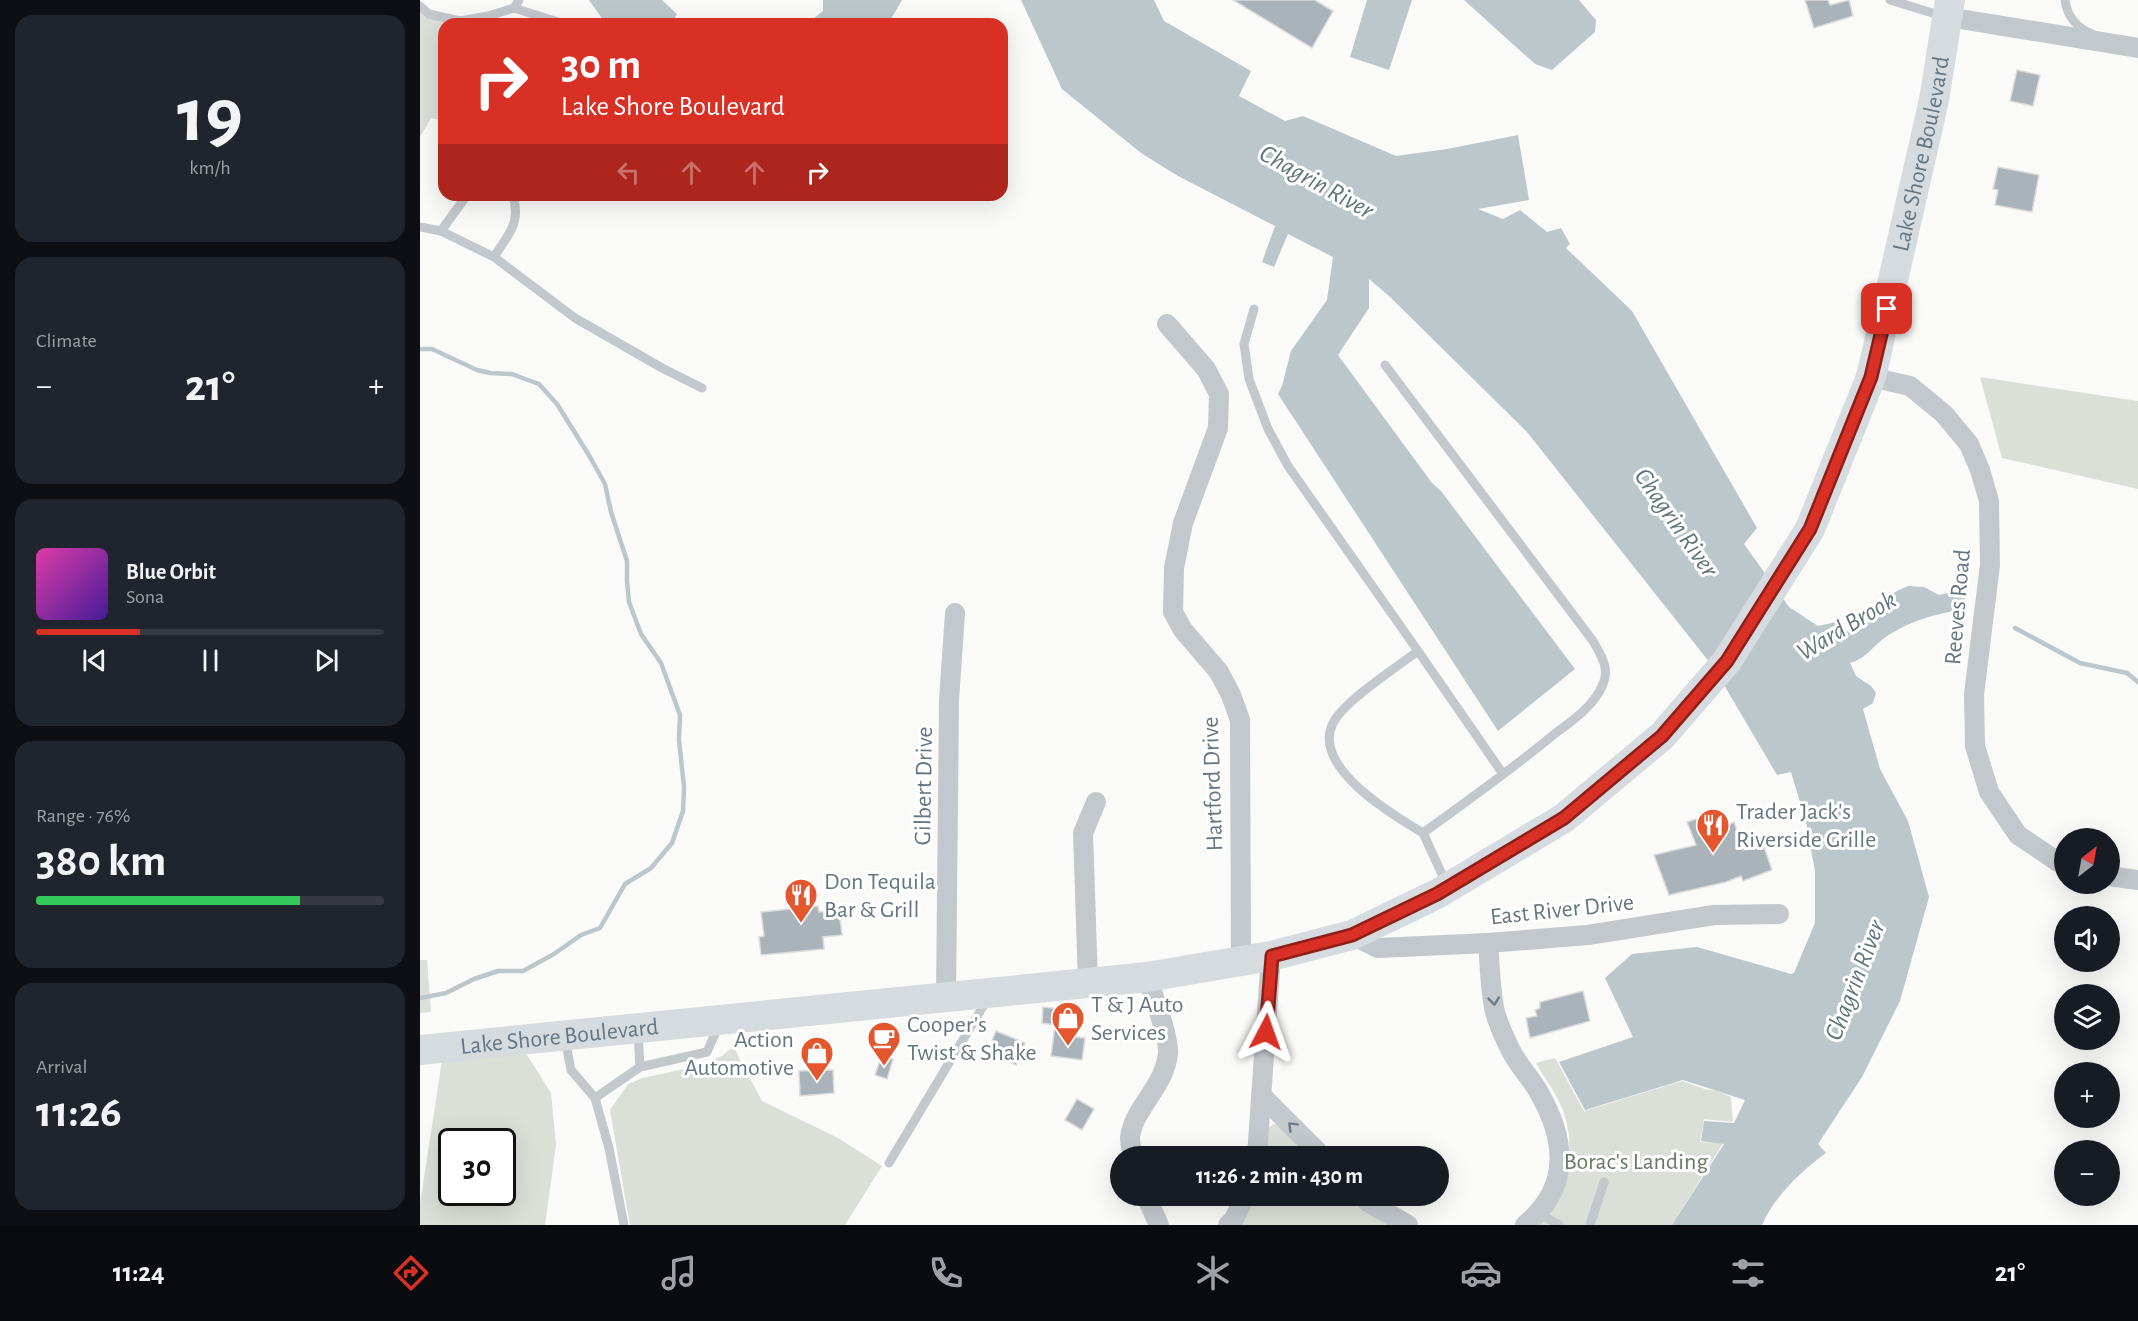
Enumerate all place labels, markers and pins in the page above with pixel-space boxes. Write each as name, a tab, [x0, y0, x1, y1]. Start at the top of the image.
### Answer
pin	[1861, 283, 1912, 334]
place label: Trader Jack's Riverside Grille	[1736, 800, 1876, 852]
restaurant icon: Trader Jack's Riverside Grille	[1695, 807, 1731, 854]
place label: Don Tequila Bar & Grill	[824, 870, 936, 922]
restaurant icon: Don Tequila Bar & Grill	[783, 877, 819, 924]
place label: T & J Auto Services	[1091, 993, 1183, 1045]
shop icon: T & J Auto Services	[1050, 1000, 1086, 1047]
place label: Cooper's Twist & Shake	[907, 1013, 1037, 1065]
cafe icon: Cooper's Twist & Shake	[866, 1020, 902, 1067]
place label: Action Automotive	[684, 1028, 794, 1080]
shop icon: Action Automotive	[799, 1035, 835, 1082]

